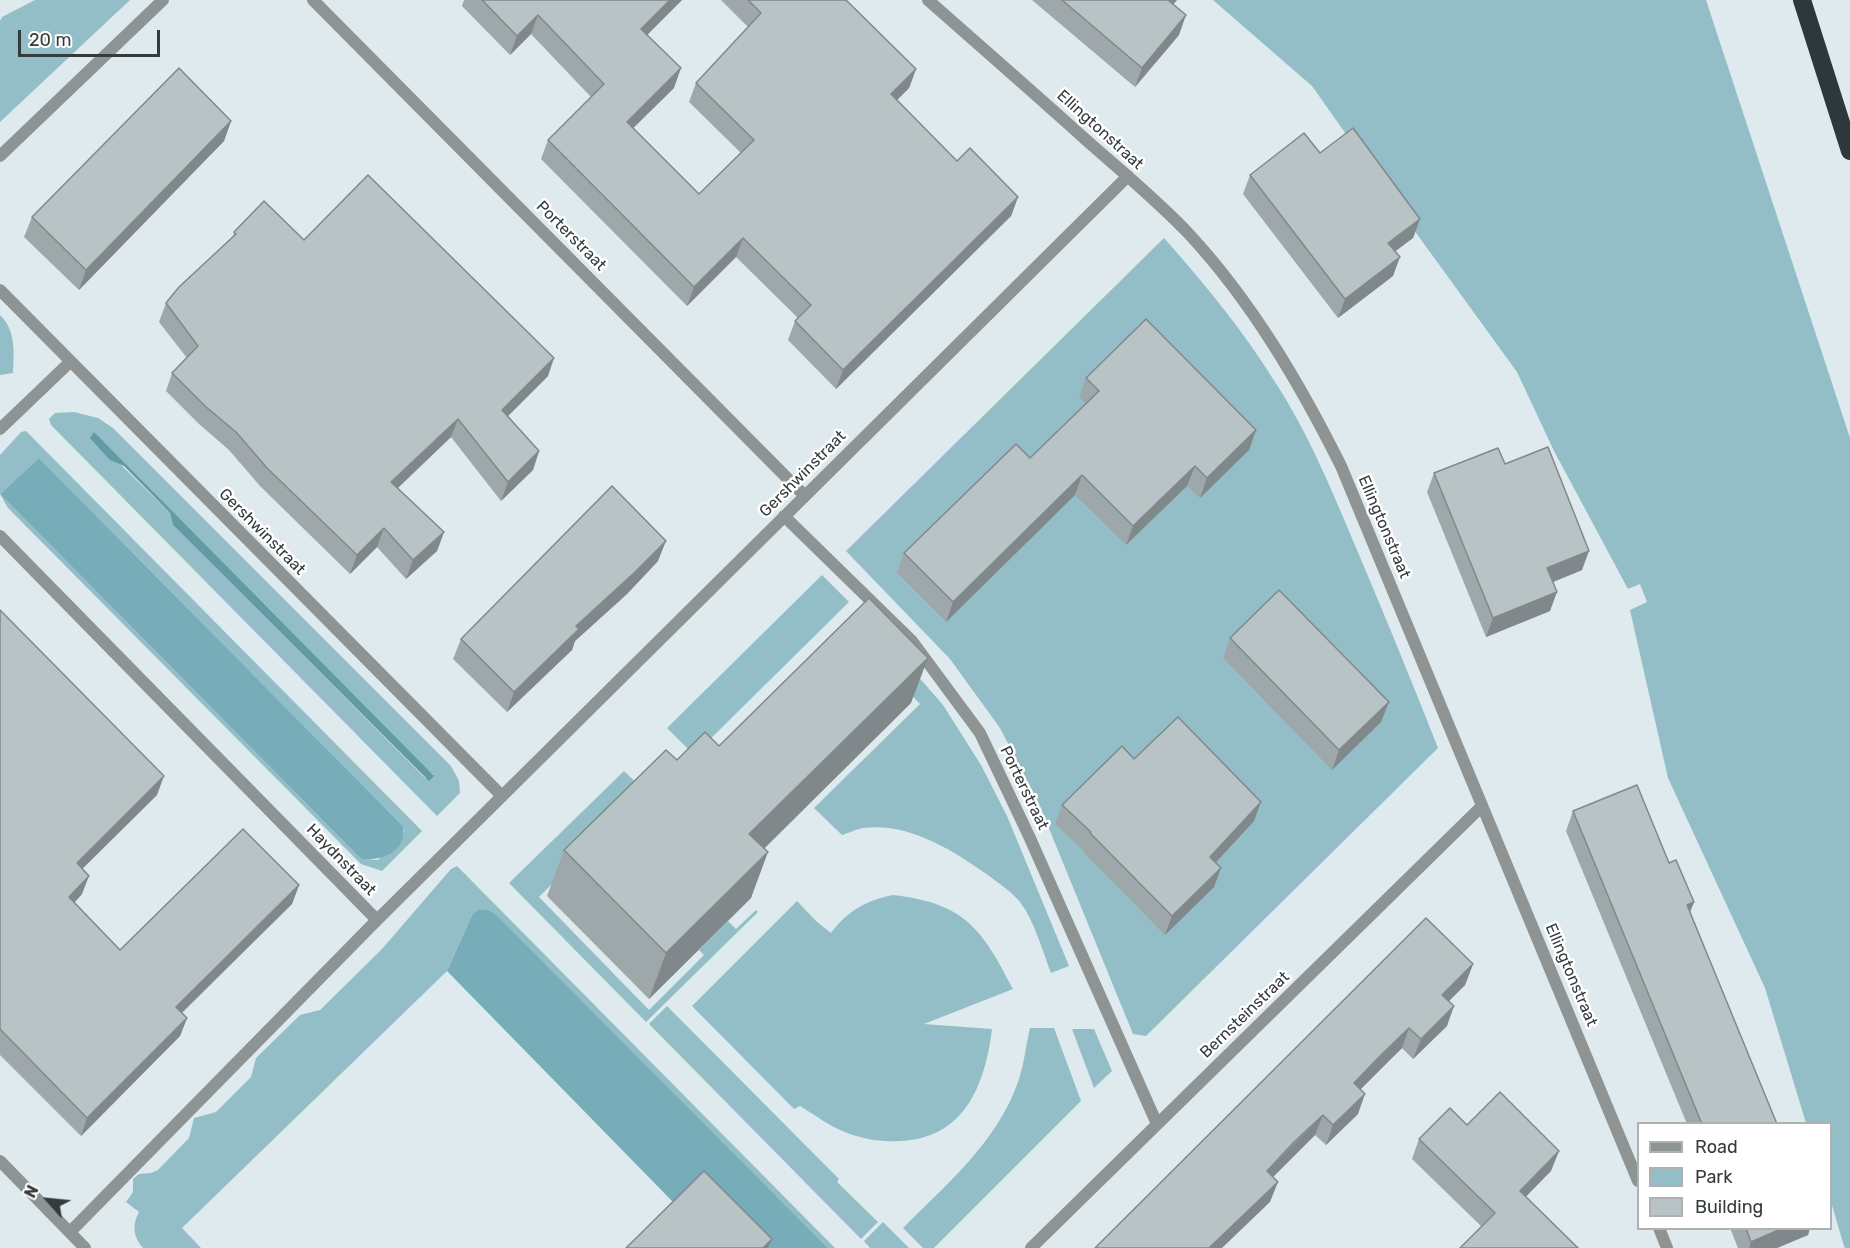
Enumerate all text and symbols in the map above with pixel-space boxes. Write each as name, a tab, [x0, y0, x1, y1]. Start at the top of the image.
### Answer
scale bar	[21, 18, 164, 56]
text: 20 m	[29, 29, 71, 51]
street label: Ellingtonstraat	[1053, 86, 1147, 174]
street label: Porterstraat	[532, 197, 610, 275]
street label: Gershwinstraat	[756, 427, 850, 521]
street label: Ellingtonstraat	[1354, 473, 1414, 581]
street label: Gershwinstraat	[215, 485, 309, 579]
street label: Porterstraat	[995, 743, 1053, 833]
street label: Haydnstraat	[302, 820, 380, 900]
street label: Ellingtonstraat	[1541, 921, 1601, 1029]
street label: Bernsteinstraat	[1196, 968, 1294, 1062]
legend	[1637, 1122, 1832, 1230]
text: Road	[1695, 1136, 1738, 1158]
text: Park	[1695, 1166, 1732, 1188]
north arrow	[18, 1170, 78, 1230]
text: N	[20, 1182, 43, 1201]
text: Building	[1695, 1196, 1763, 1218]

